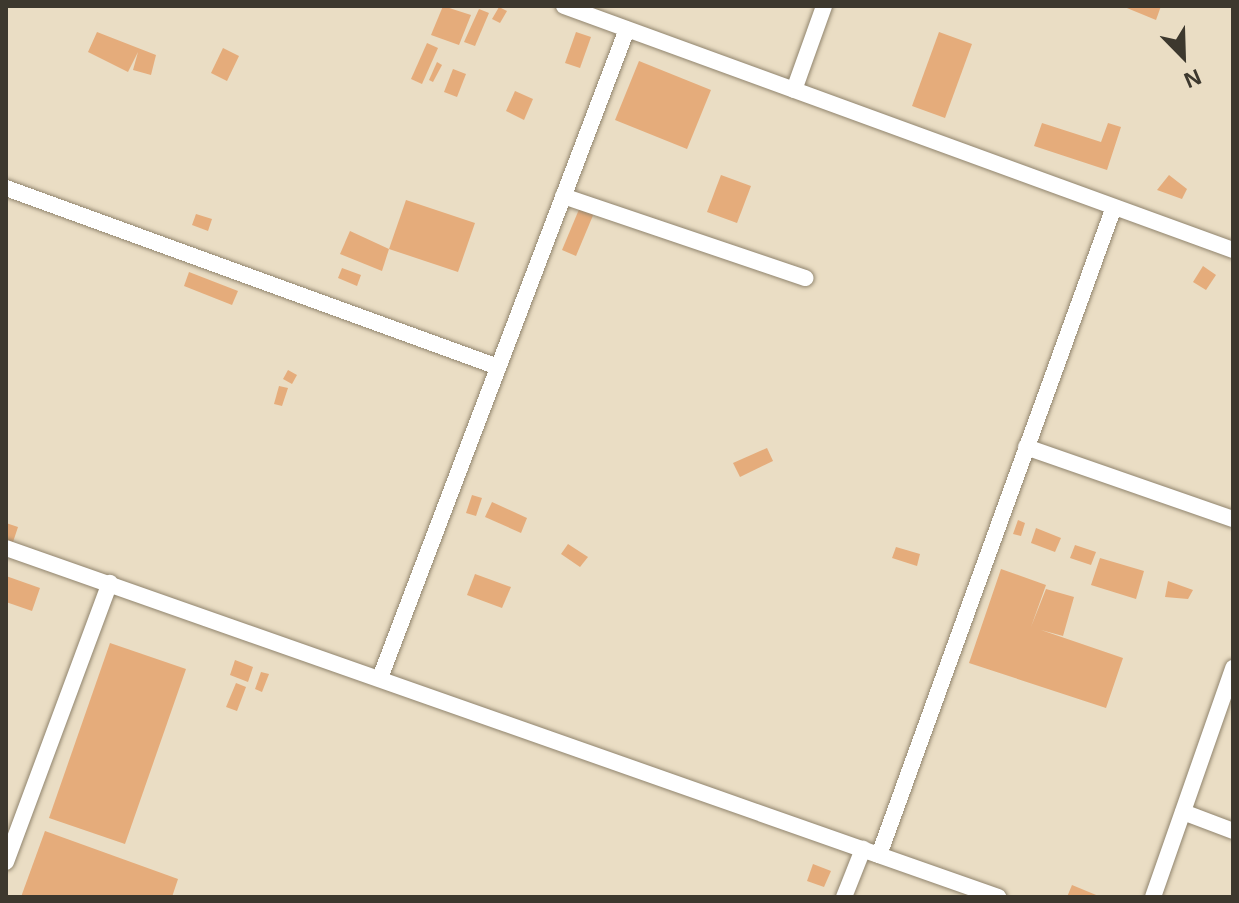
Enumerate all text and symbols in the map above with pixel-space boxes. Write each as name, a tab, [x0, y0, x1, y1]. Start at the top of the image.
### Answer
north arrow	[1143, 16, 1223, 96]
text: N	[1180, 64, 1205, 93]

